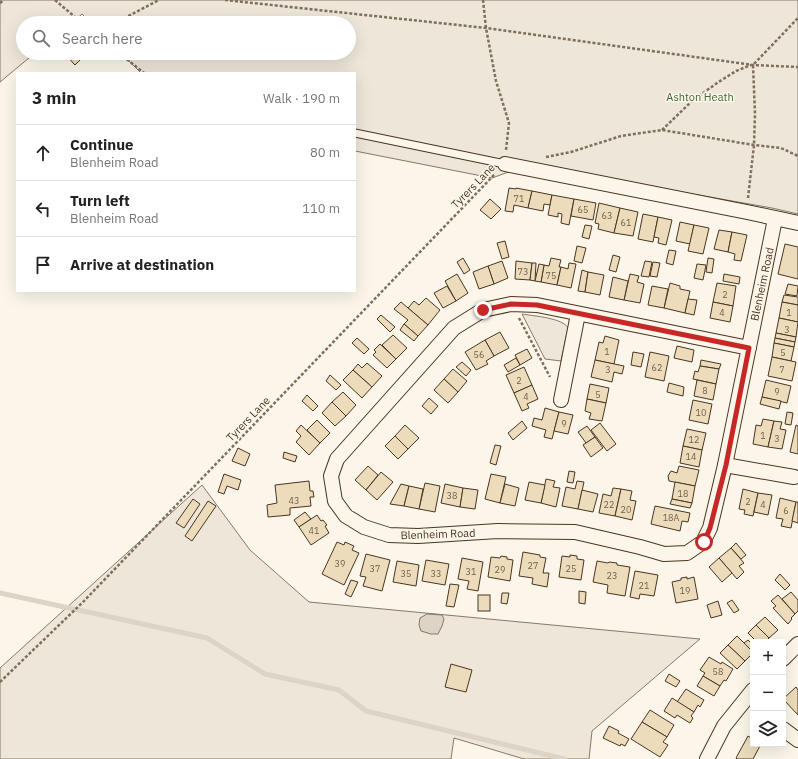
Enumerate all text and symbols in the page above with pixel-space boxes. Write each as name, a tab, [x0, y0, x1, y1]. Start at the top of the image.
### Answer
search box	[16, 16, 356, 60]
icon: search	[30, 27, 52, 49]
text: Search here	[62, 29, 142, 48]
text: 3 min	[32, 87, 76, 109]
text: Walk · 190 m	[263, 90, 340, 107]
park label: Ashton Heath	[666, 90, 734, 104]
text: Continue	[70, 135, 134, 154]
icon: ahead	[32, 142, 54, 164]
text: 80 m	[310, 144, 340, 161]
text: Blenheim Road	[70, 154, 159, 171]
street label: Tyrers Lane	[448, 161, 498, 211]
text: Turn left	[70, 191, 130, 210]
house number: 71	[514, 193, 524, 204]
icon: left	[32, 198, 54, 220]
text: 110 m	[302, 200, 340, 217]
house number: 65	[578, 204, 588, 215]
text: Blenheim Road	[70, 210, 159, 227]
house number: 63	[602, 210, 612, 221]
house number: 61	[621, 217, 631, 228]
street label: Blenheim Road	[747, 246, 777, 322]
icon: arrive	[32, 254, 54, 276]
text: Arrive at destination	[70, 255, 214, 274]
house number: 73	[518, 266, 528, 277]
house number: 75	[546, 270, 556, 281]
house number: 2	[722, 289, 728, 300]
route end	[474, 301, 492, 319]
house number: 4	[719, 307, 725, 318]
house number: 1	[786, 307, 792, 318]
house number: 3	[784, 324, 790, 335]
house number: 1	[604, 346, 610, 357]
house number: 5	[780, 347, 786, 358]
house number: 56	[474, 349, 484, 360]
house number: 62	[652, 362, 662, 373]
house number: 3	[605, 364, 611, 375]
house number: 7	[779, 364, 785, 375]
house number: 2	[516, 375, 522, 386]
house number: 8	[702, 385, 708, 396]
house number: 9	[774, 386, 780, 397]
house number: 5	[595, 389, 601, 400]
house number: 4	[523, 391, 529, 402]
street label: Tyrers Lane	[223, 394, 273, 444]
house number: 10	[696, 407, 706, 418]
house number: 9	[561, 418, 567, 429]
house number: 1	[760, 430, 766, 441]
house number: 3	[774, 433, 780, 444]
house number: 12	[689, 434, 699, 445]
house number: 14	[686, 451, 696, 462]
house number: 18	[678, 488, 688, 499]
house number: 38	[447, 490, 457, 501]
house number: 43	[289, 495, 299, 506]
house number: 2	[745, 496, 751, 507]
house number: 22	[604, 499, 614, 510]
house number: 4	[760, 499, 766, 510]
house number: 20	[621, 504, 631, 515]
house number: 6	[783, 505, 789, 516]
house number: 18A	[663, 512, 680, 523]
house number: 41	[309, 525, 319, 536]
street label: Blenheim Road	[400, 526, 476, 542]
route start	[695, 533, 713, 551]
house number: 39	[335, 558, 345, 569]
house number: 27	[528, 560, 538, 571]
house number: 37	[370, 563, 380, 574]
house number: 25	[566, 563, 576, 574]
house number: 29	[495, 564, 505, 575]
house number: 31	[466, 566, 476, 577]
house number: 35	[401, 568, 411, 579]
house number: 33	[431, 568, 441, 579]
house number: 23	[607, 570, 617, 581]
house number: 21	[639, 580, 649, 591]
house number: 19	[680, 585, 690, 596]
map controls	[750, 639, 786, 747]
button: +	[750, 639, 786, 675]
house number: 58	[713, 666, 723, 677]
button: −	[750, 675, 786, 711]
button: layers	[750, 711, 786, 747]

